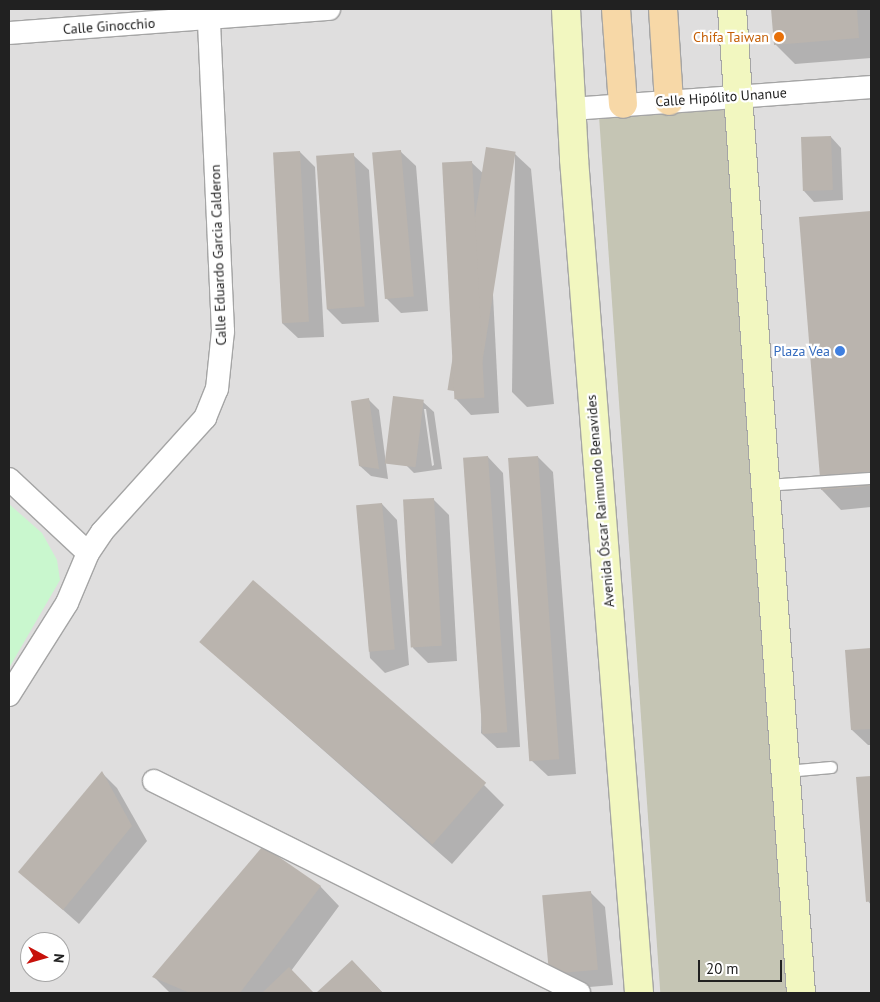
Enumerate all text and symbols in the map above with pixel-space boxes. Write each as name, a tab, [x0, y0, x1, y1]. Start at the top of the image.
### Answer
street label: Calle Ginocchio	[62, 14, 156, 38]
place label: Chifa Taiwan	[693, 29, 769, 45]
marker: Chifa Taiwan	[773, 31, 785, 43]
street label: Calle Hipólito Unanue	[655, 84, 787, 110]
street label: Calle Eduardo Garcia Calderon	[206, 164, 230, 346]
place label: Plaza Vea	[773, 343, 830, 359]
marker: Plaza Vea	[834, 345, 846, 357]
street label: Avenida Óscar Raimundo Benavides	[582, 394, 618, 608]
north arrow	[20, 932, 70, 982]
scale bar	[700, 950, 784, 982]
text: N	[49, 953, 68, 964]
text: 20 m	[706, 959, 739, 978]

